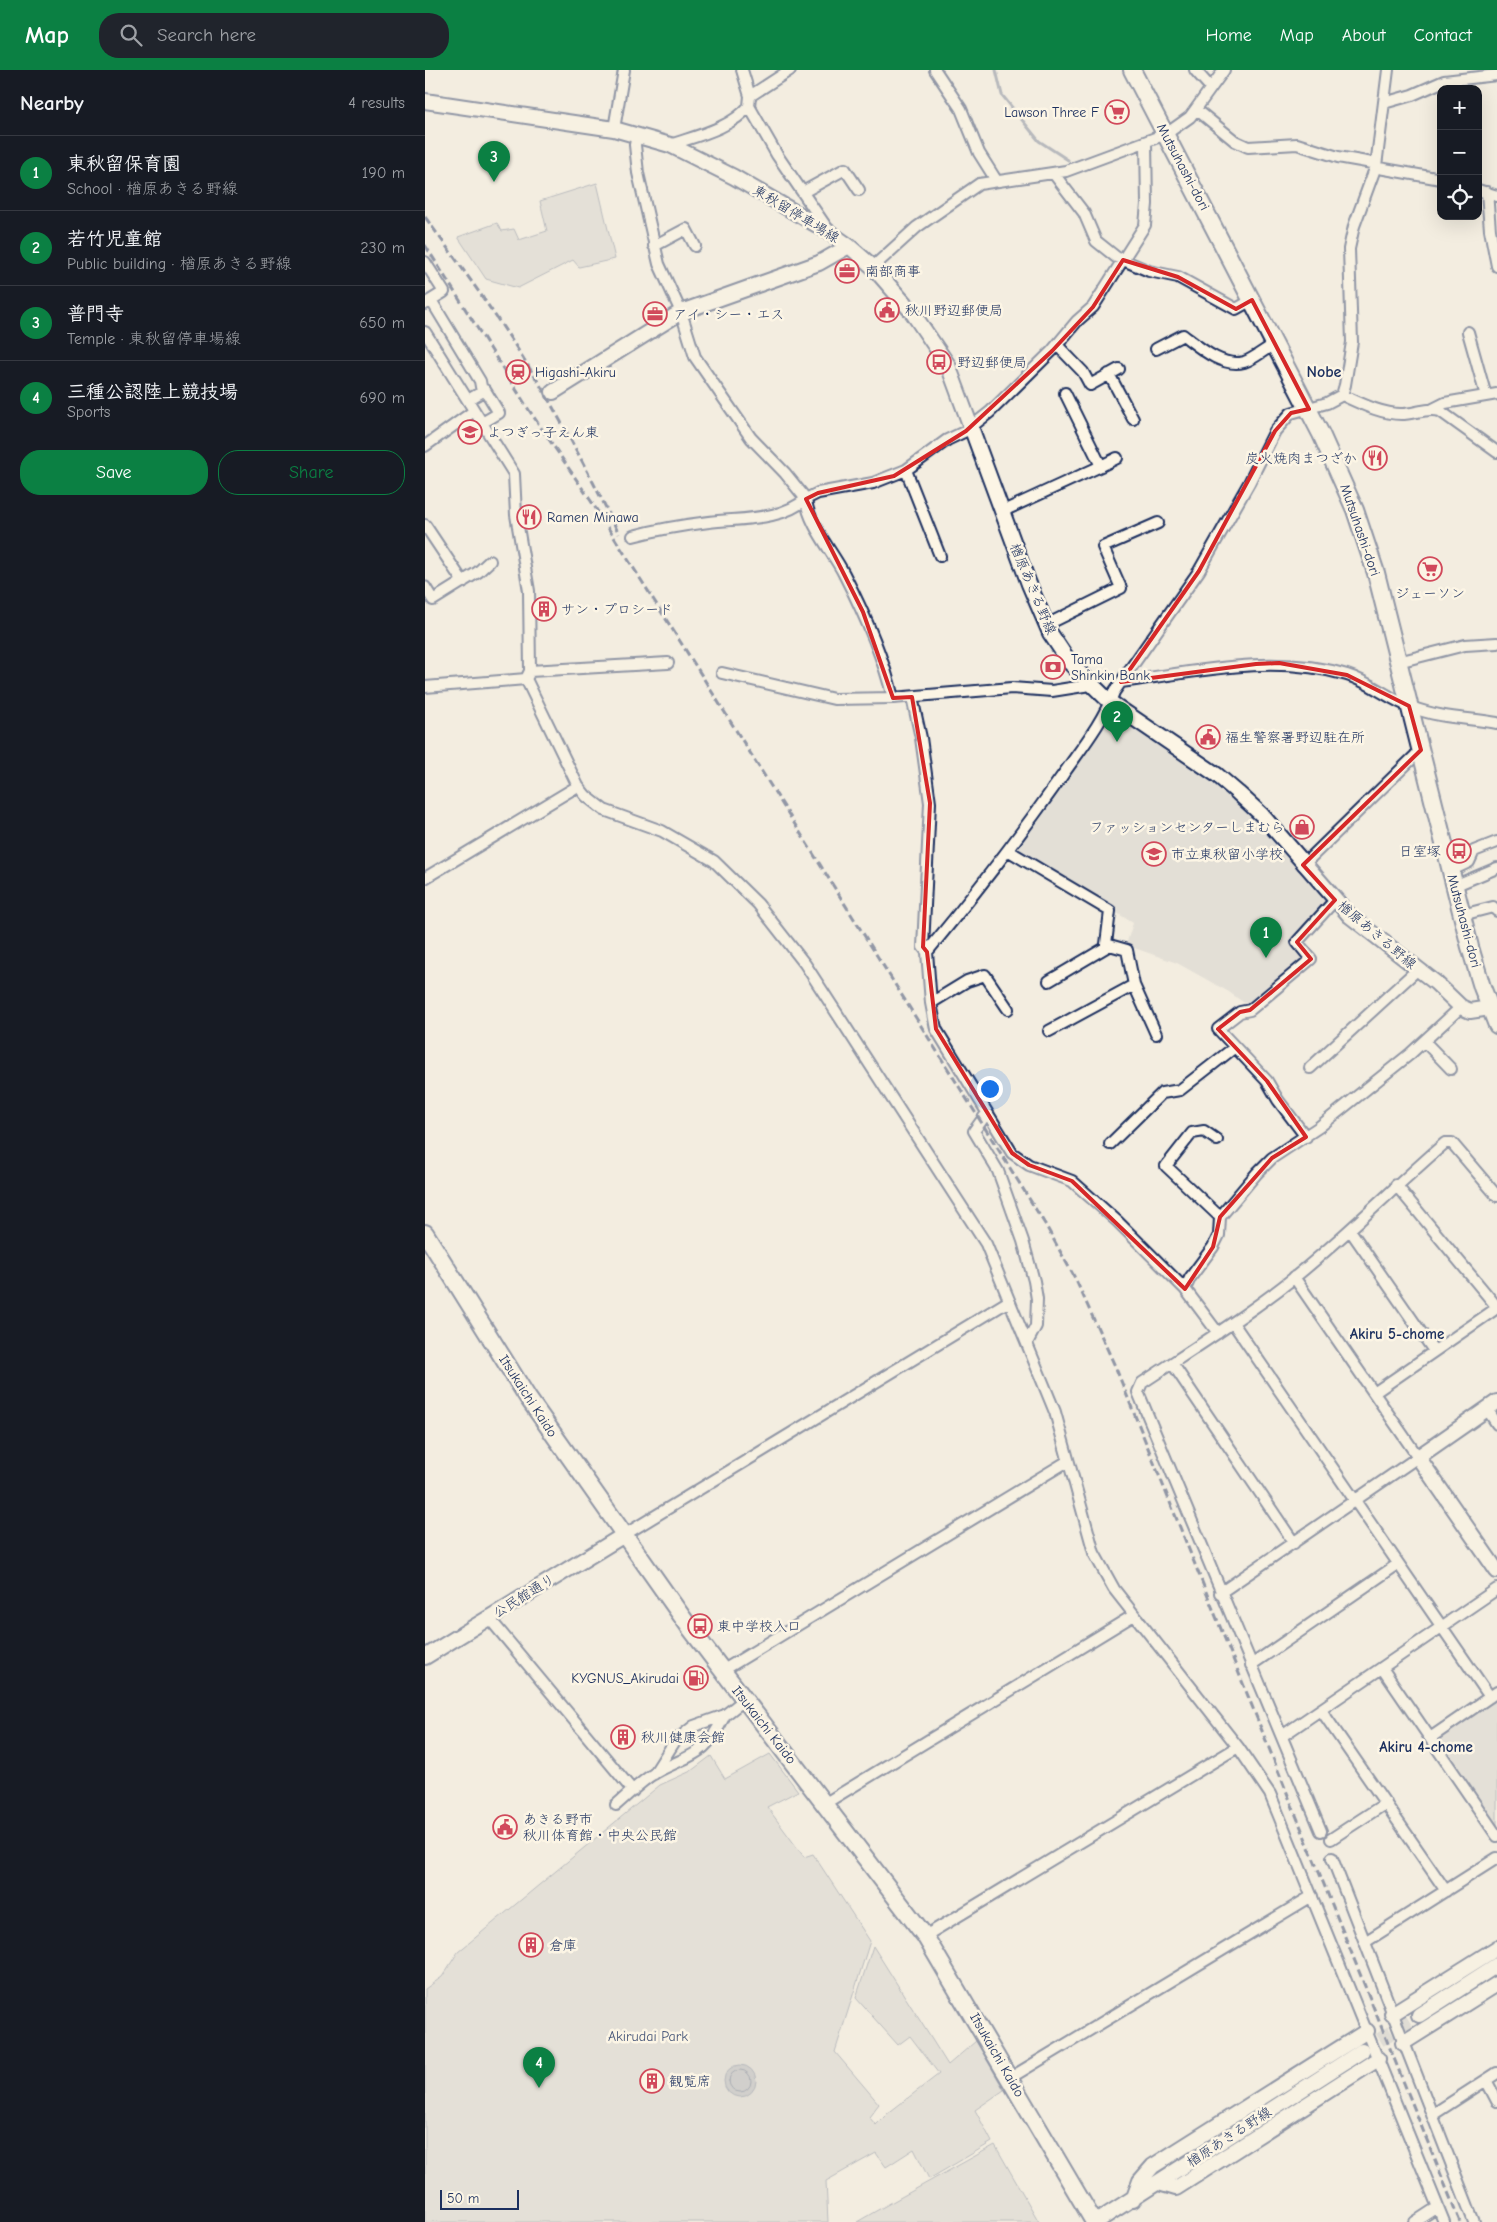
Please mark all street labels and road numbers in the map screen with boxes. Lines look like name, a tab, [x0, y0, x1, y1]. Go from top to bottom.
street label: Mutsuhashi-dori	[1153, 120, 1213, 214]
street label: 東秋留停車場線	[750, 181, 842, 247]
street label: Mutsuhashi-dori	[1336, 482, 1384, 578]
street label: 楢原あきる野線	[1006, 541, 1060, 637]
street label: Mutsuhashi-dori	[1443, 872, 1485, 970]
street label: 楢原あきる野線	[1334, 897, 1420, 973]
street label: Itsukaichi Kaido	[495, 1352, 561, 1440]
street label: 公民館通り	[490, 1570, 558, 1622]
street label: Itsukaichi Kaido	[728, 1683, 800, 1767]
street label: Itsukaichi Kaido	[966, 2010, 1028, 2100]
street label: 楢原あきる野線	[1183, 2103, 1275, 2171]

